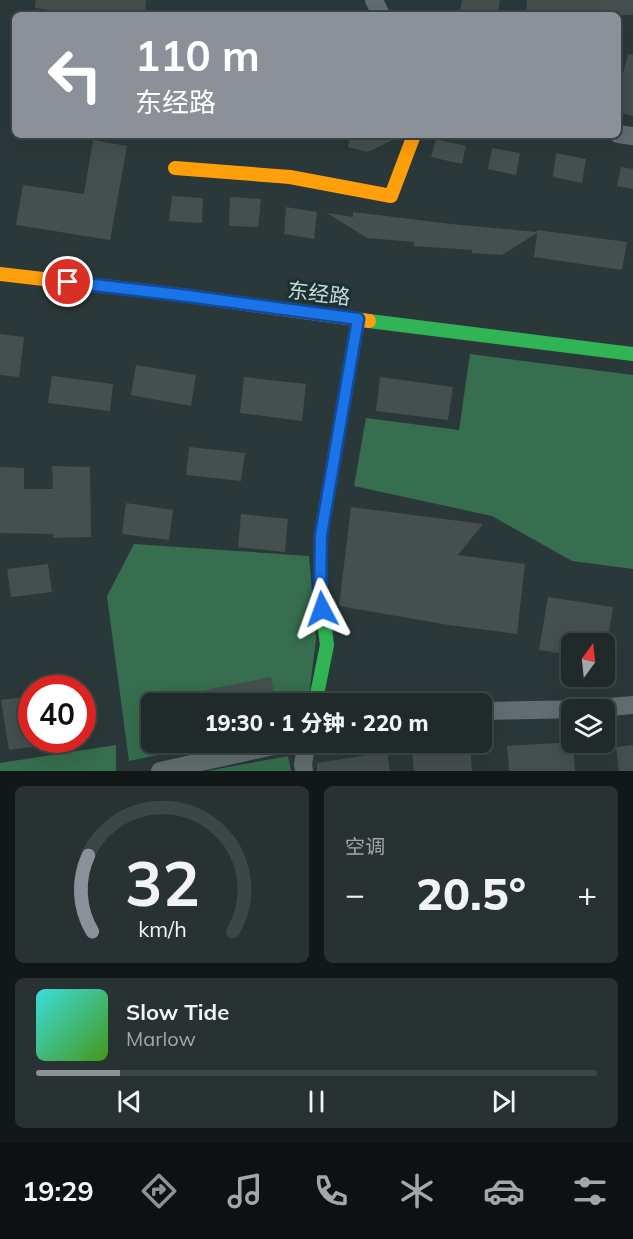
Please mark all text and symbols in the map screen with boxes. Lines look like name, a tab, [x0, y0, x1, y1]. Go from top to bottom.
text: 110 m	[135, 29, 260, 82]
icon: left	[36, 36, 114, 114]
text: 东经路	[135, 85, 216, 119]
pin	[42, 256, 93, 307]
icon: arrive	[51, 265, 84, 298]
street label: 东经路	[286, 276, 352, 310]
position arrow	[290, 577, 354, 641]
north arrow	[561, 633, 615, 687]
map controls	[561, 633, 615, 753]
speed limit sign: 40	[18, 675, 96, 753]
button: layers	[561, 699, 615, 753]
text: 19:30 · 1 分钟 · 220 m	[204, 709, 429, 737]
text: 空调	[345, 834, 385, 859]
text: 32	[125, 843, 199, 922]
text: 20.5°	[416, 865, 526, 921]
text: −	[345, 873, 365, 914]
text: +	[577, 873, 597, 914]
text: km/h	[138, 915, 186, 942]
text: Slow Tide	[126, 998, 229, 1026]
text: Marlow	[126, 1026, 196, 1051]
icon: previous	[113, 1085, 146, 1118]
icon: pause	[300, 1085, 333, 1118]
icon: next	[487, 1085, 520, 1118]
icon: directions	[138, 1170, 180, 1212]
icon: music	[224, 1170, 266, 1212]
icon: phone	[310, 1170, 352, 1212]
icon: climate	[396, 1170, 438, 1212]
icon: car	[483, 1170, 525, 1212]
icon: filters	[569, 1170, 611, 1212]
text: 19:29	[22, 1174, 94, 1208]

